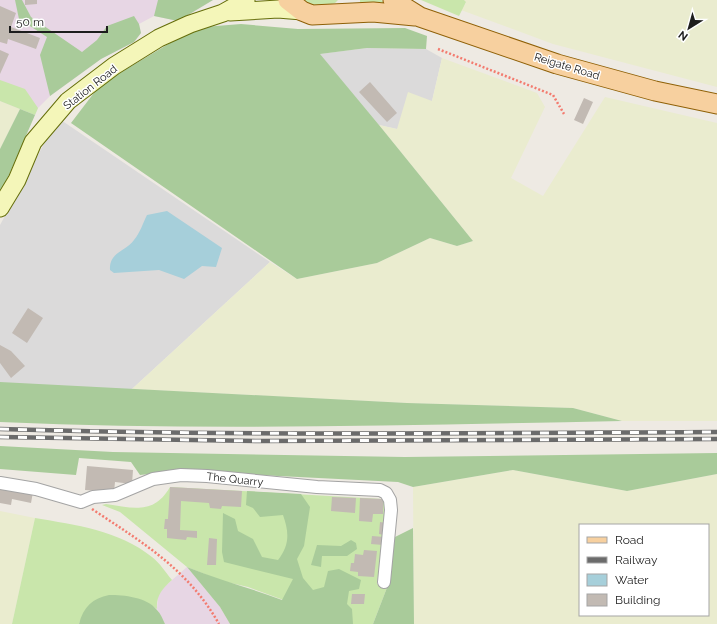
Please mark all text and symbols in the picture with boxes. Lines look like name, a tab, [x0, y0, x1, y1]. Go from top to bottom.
scale bar	[10, 8, 107, 34]
north arrow	[669, 8, 709, 48]
text: 50 m	[16, 15, 44, 29]
text: N	[676, 28, 691, 43]
street label: Reigate Road	[533, 50, 601, 83]
street label: Station Road	[61, 62, 120, 112]
street label: The Quarry	[206, 470, 264, 489]
legend	[579, 524, 709, 616]
text: Road	[615, 533, 644, 547]
text: Railway	[615, 553, 658, 567]
text: Water	[615, 573, 649, 587]
text: Building	[615, 593, 661, 607]

